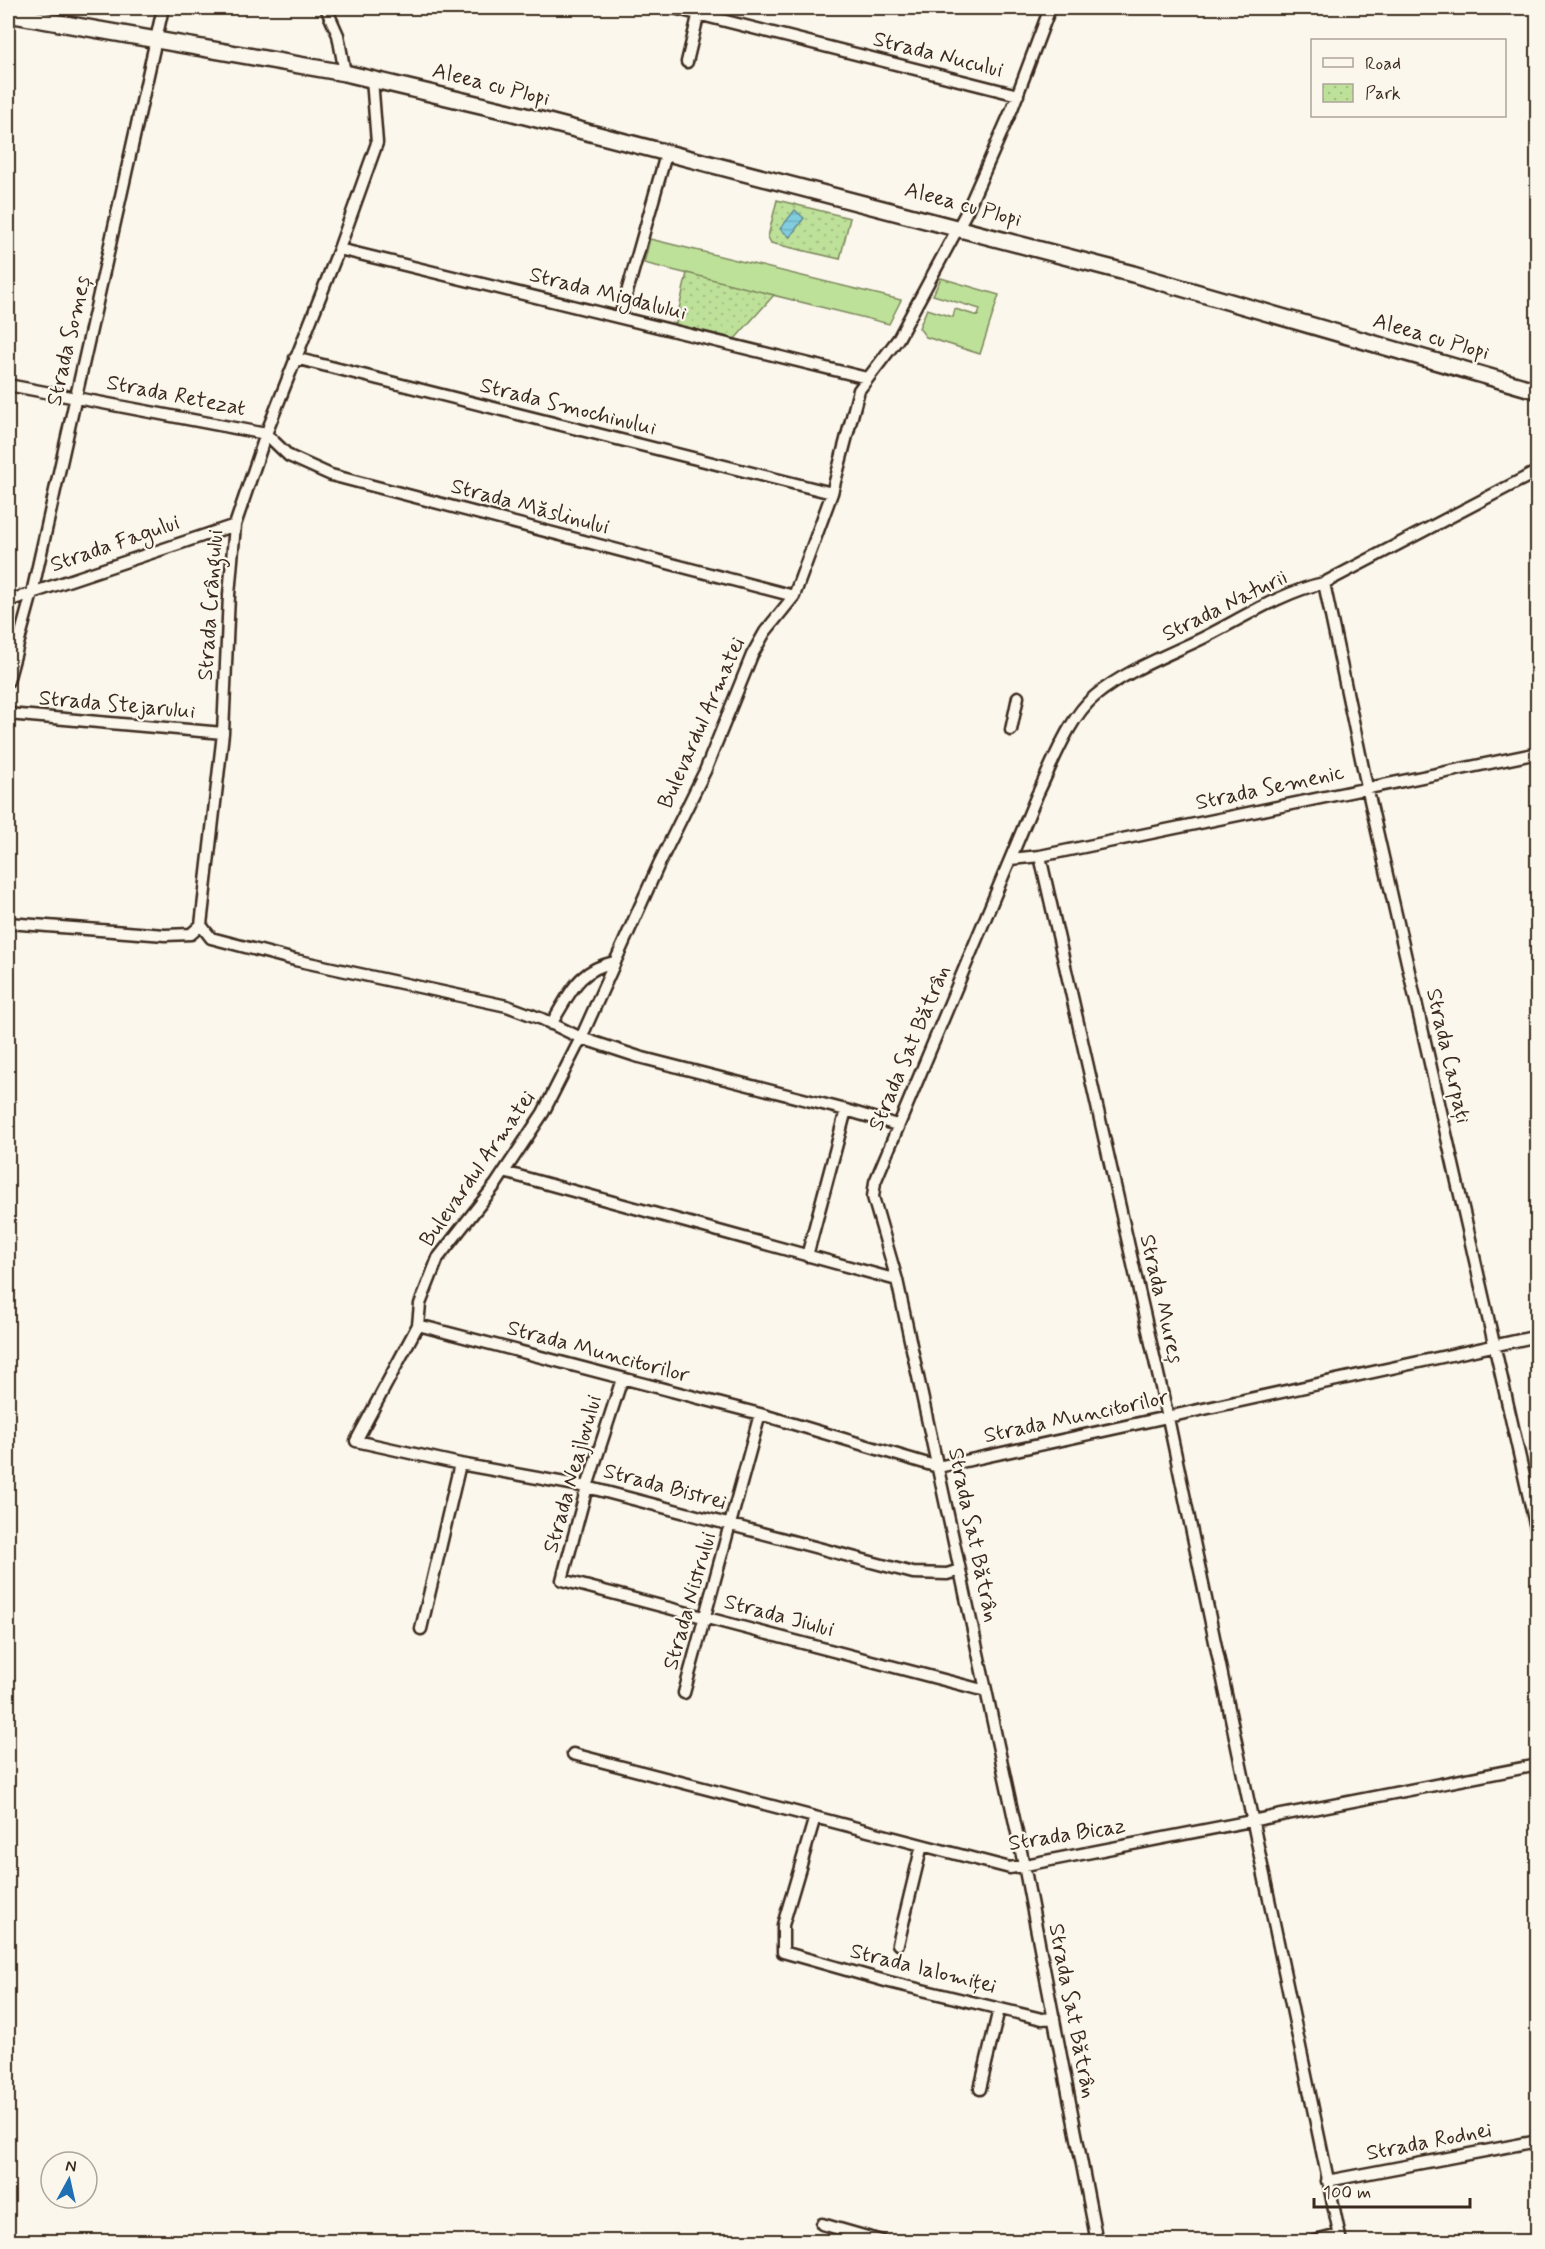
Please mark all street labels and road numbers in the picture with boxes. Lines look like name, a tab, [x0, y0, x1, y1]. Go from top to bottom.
street label: Strada Nucului	[870, 25, 1006, 85]
street label: Aleea cu Plopi	[429, 57, 553, 113]
street label: Aleea cu Plopi	[901, 176, 1025, 234]
street label: Strada Migdalului	[526, 261, 690, 330]
street label: Strada Someș	[40, 273, 98, 409]
street label: Aleea cu Plopi	[1369, 307, 1493, 367]
street label: Strada Retezat	[104, 369, 248, 423]
street label: Strada Smochinului	[477, 372, 659, 442]
street label: Strada Măslinului	[448, 472, 612, 542]
street label: Strada Fagului	[47, 509, 184, 582]
street label: Strada Crângului	[192, 529, 233, 682]
street label: Strada Naturii	[1158, 564, 1292, 648]
street label: Bulevardul Armatei	[652, 633, 752, 813]
street label: Strada Stejarului	[38, 684, 196, 726]
street label: Strada Semenic	[1193, 759, 1347, 817]
street label: Strada Sat Bătrân	[862, 961, 958, 1135]
street label: Strada Carpați	[1419, 986, 1477, 1126]
street label: Bulevardul Armatei	[414, 1085, 542, 1253]
street label: Strada Mureș	[1133, 1232, 1189, 1366]
street label: Strada Muncitorilor	[504, 1314, 693, 1390]
street label: Strada Muncitorilor	[981, 1384, 1172, 1450]
street label: Strada Neajlovului	[537, 1392, 609, 1556]
street label: Strada Sat Bătrân	[941, 1445, 1005, 1625]
street label: Strada Bistrei	[600, 1457, 730, 1517]
street label: Strada Nistrului	[657, 1529, 723, 1673]
street label: Strada Jiului	[721, 1588, 837, 1644]
street label: Strada Bicaz	[1006, 1812, 1128, 1858]
street label: Strada Sat Bătrân	[1041, 1921, 1103, 2101]
street label: Strada Ialomiței	[847, 1937, 999, 2001]
street label: Strada Rodnei	[1364, 2116, 1494, 2168]

